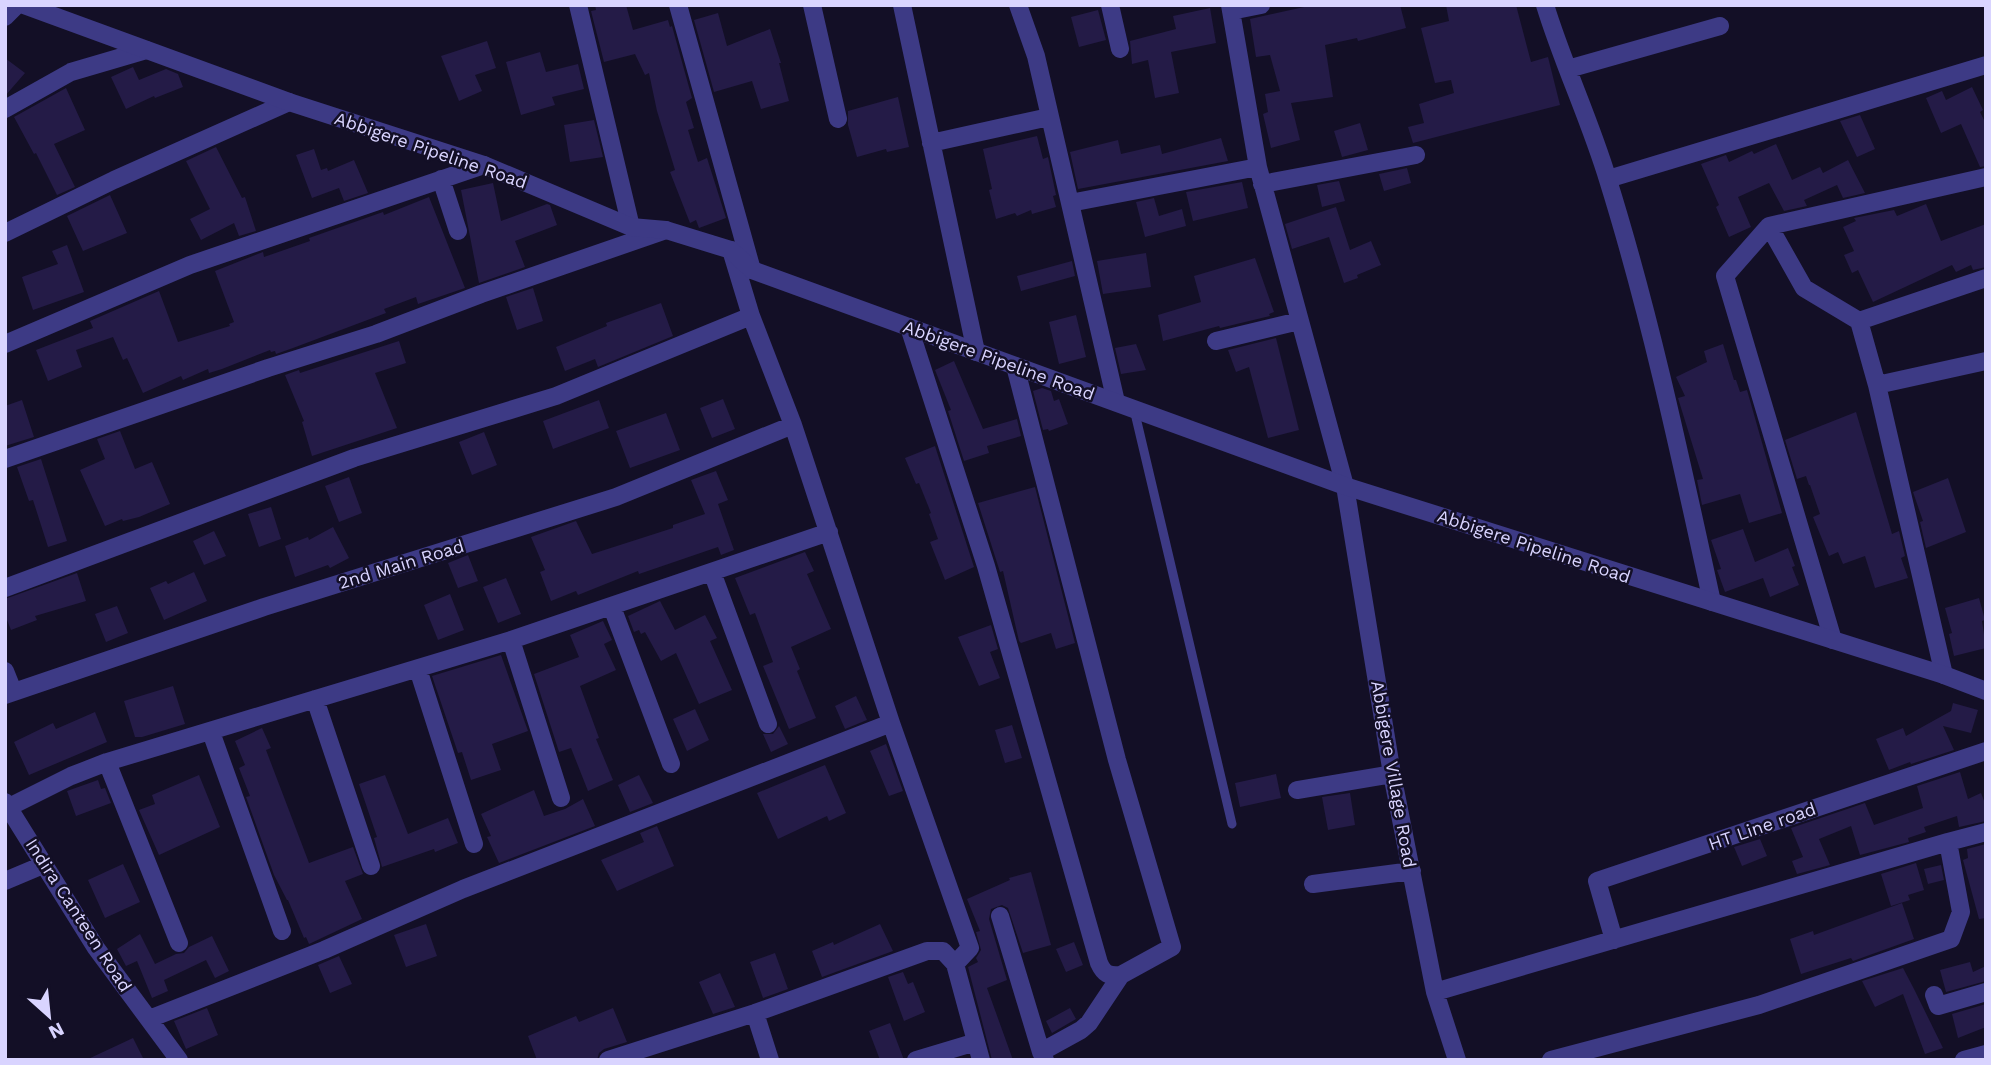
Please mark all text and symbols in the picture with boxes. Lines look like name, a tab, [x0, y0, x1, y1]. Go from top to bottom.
street label: Abbigere Pipeline Road	[332, 107, 530, 193]
street label: Abbigere Pipeline Road	[900, 316, 1098, 404]
street label: Abbigere Pipeline Road	[1435, 505, 1633, 587]
street label: 2nd Main Road	[336, 535, 466, 593]
street label: Abbigere Village Road	[1367, 679, 1421, 869]
street label: HT Line road	[1705, 798, 1819, 854]
street label: Indira Canteen Road	[22, 834, 136, 996]
north arrow	[14, 981, 84, 1051]
text: N	[45, 1017, 68, 1044]

